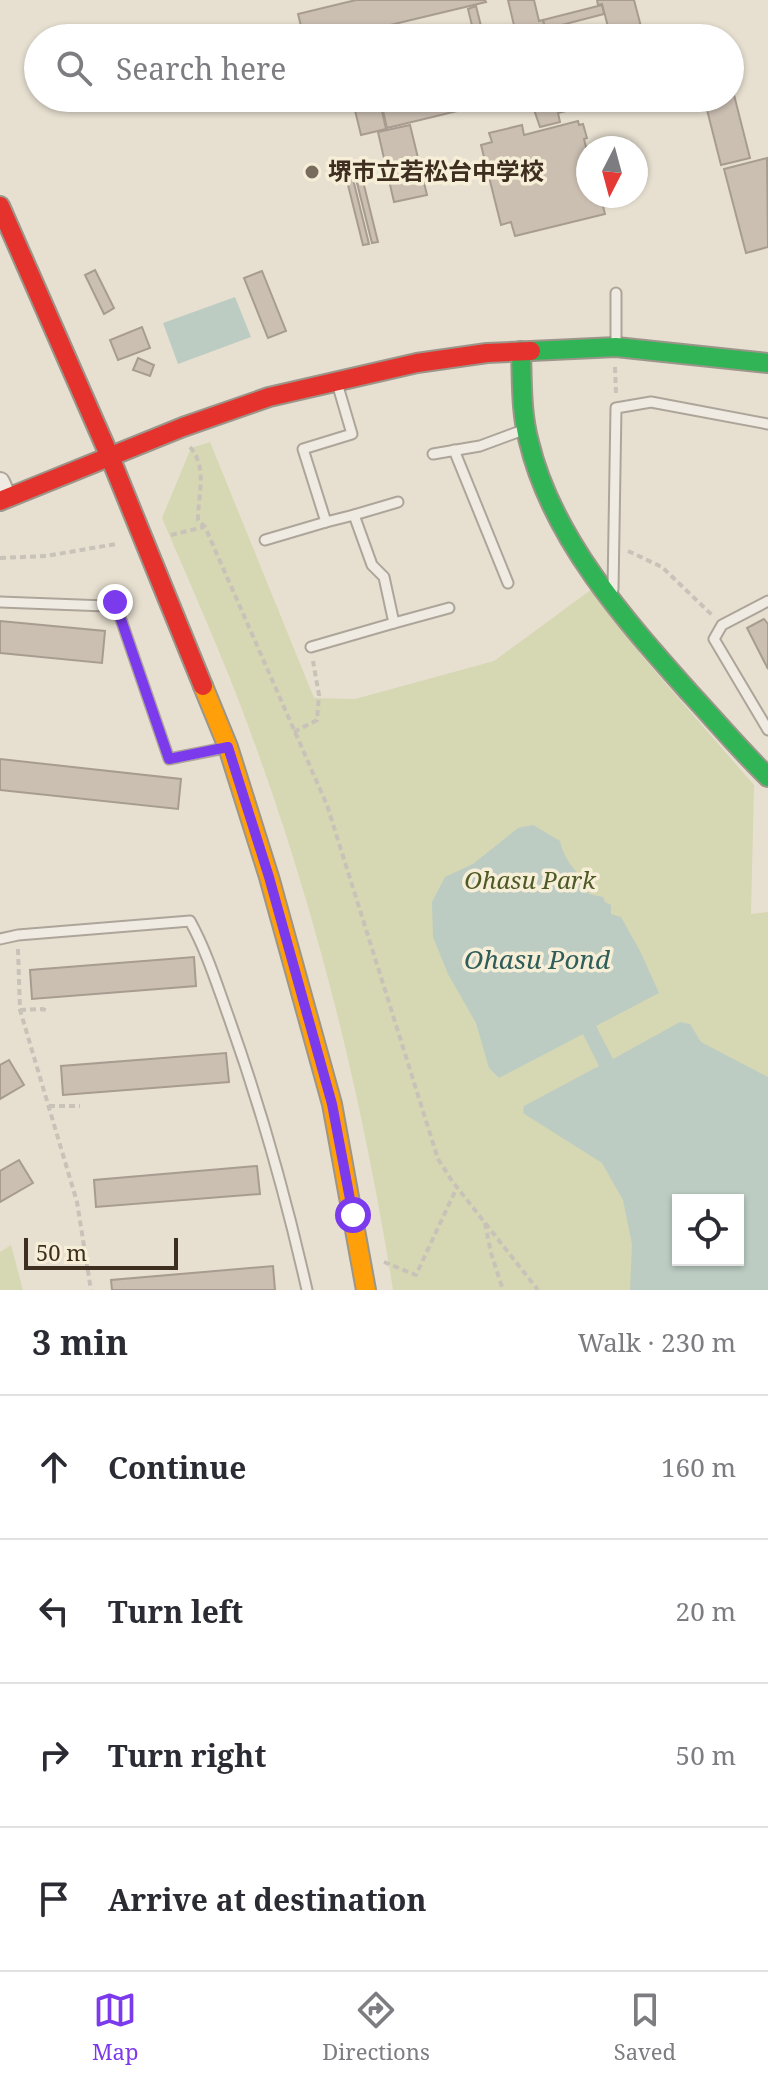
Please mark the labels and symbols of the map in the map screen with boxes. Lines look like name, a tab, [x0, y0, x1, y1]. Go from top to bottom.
north arrow	[576, 136, 648, 208]
place label: 堺市立若松台中学校	[328, 154, 544, 187]
marker: 堺市立若松台中学校	[303, 163, 321, 181]
route end	[97, 584, 133, 620]
park label: Ohasu Park	[464, 863, 597, 896]
water label: Ohasu Pond	[464, 941, 611, 977]
route start	[335, 1197, 371, 1233]
scale bar	[24, 1234, 178, 1270]

